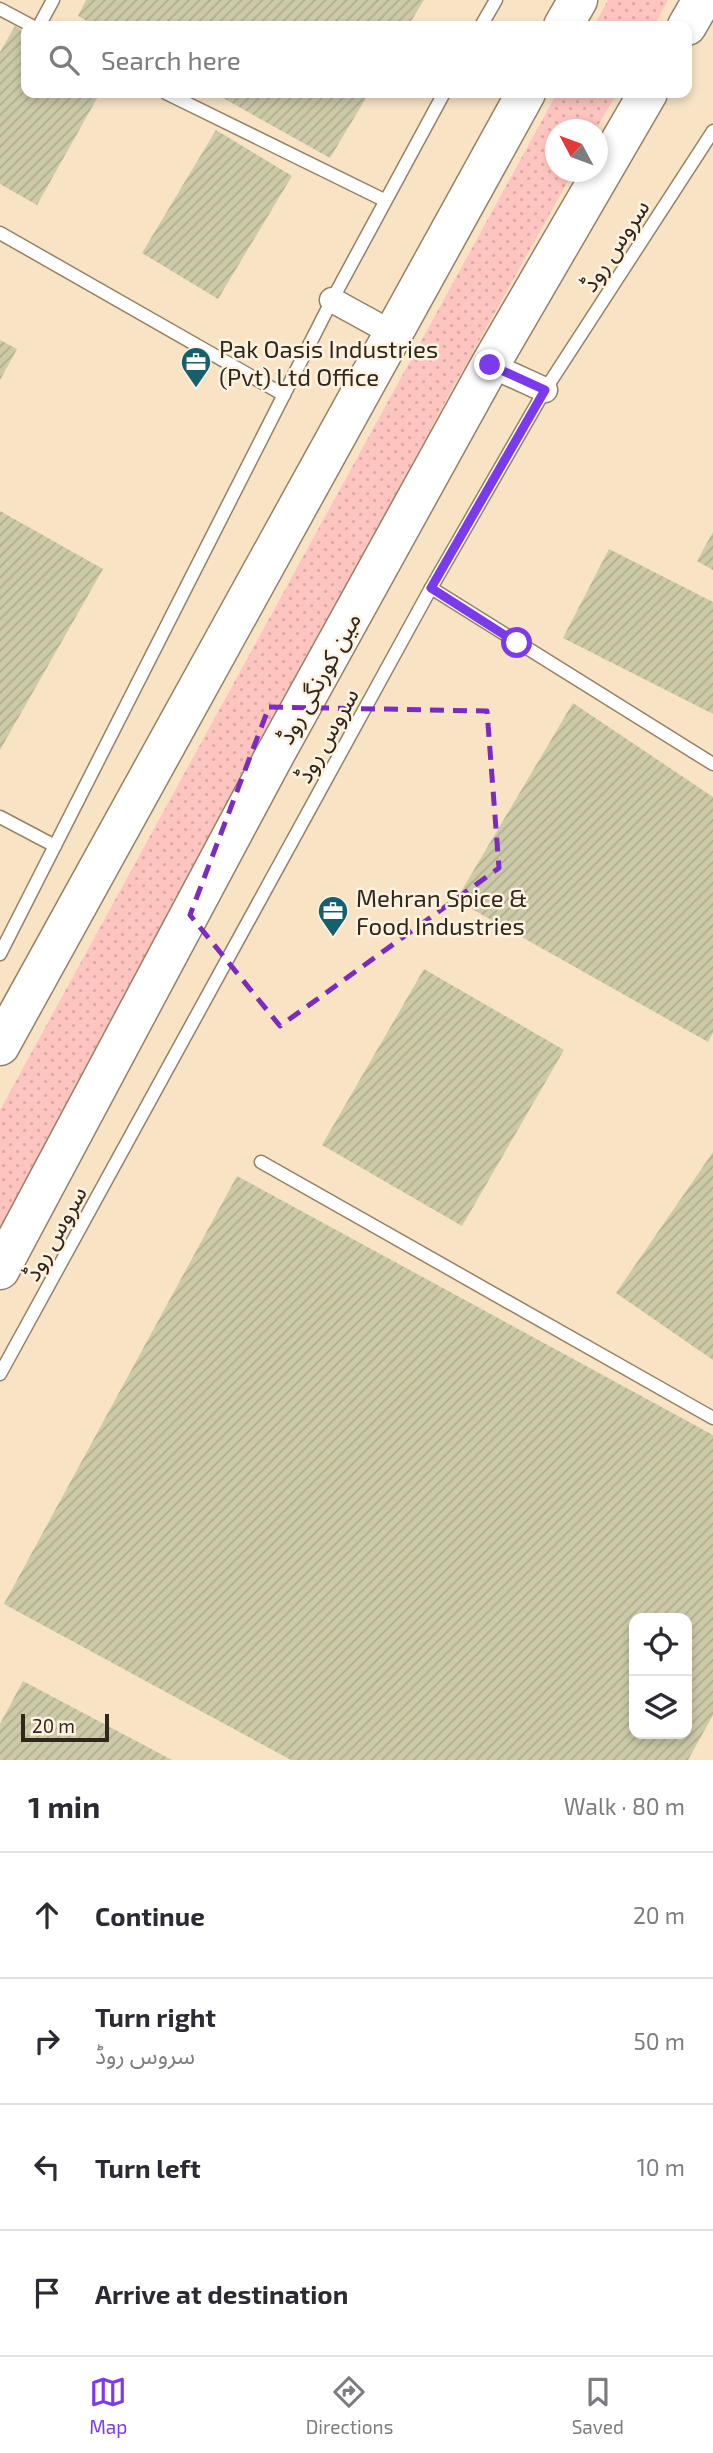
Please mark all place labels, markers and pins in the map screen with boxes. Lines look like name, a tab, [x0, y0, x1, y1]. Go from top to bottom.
place label: Pak Oasis Industries (Pvt) Ltd Office	[219, 334, 438, 391]
office icon: Pak Oasis Industries (Pvt) Ltd Office	[179, 345, 213, 389]
place label: Mehran Spice & Food Industries	[356, 883, 528, 940]
office icon: Mehran Spice & Food Industries	[316, 894, 350, 938]

